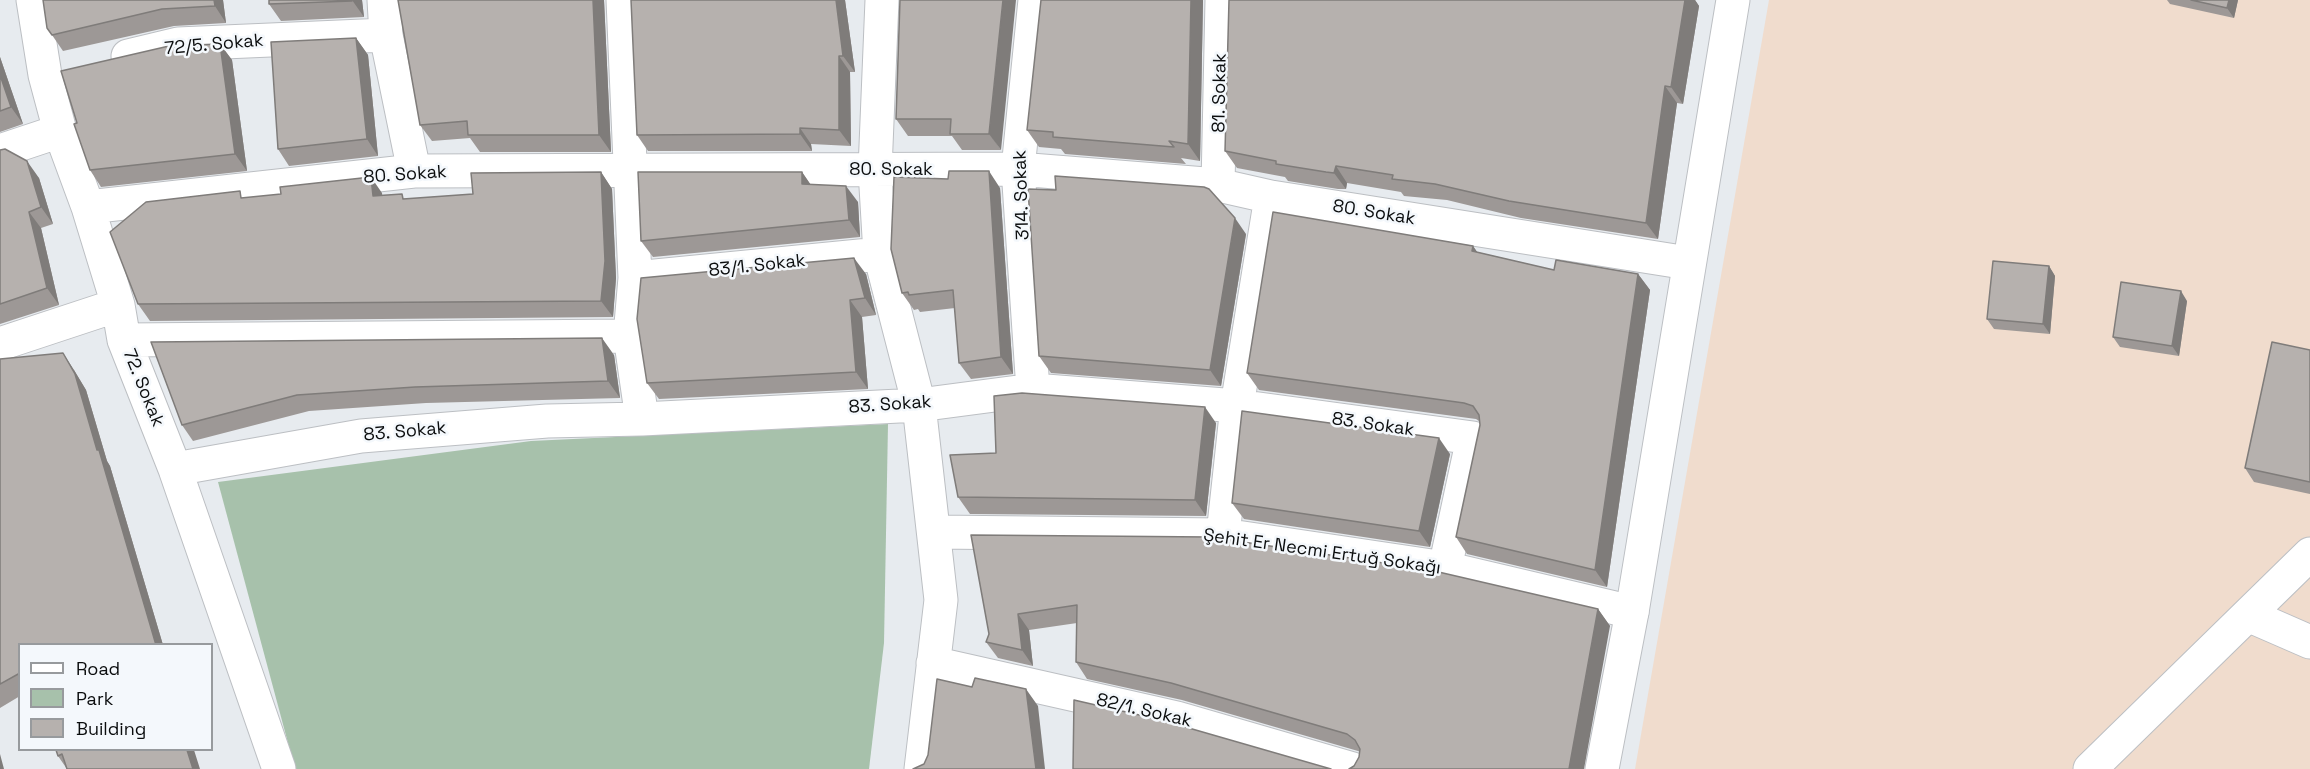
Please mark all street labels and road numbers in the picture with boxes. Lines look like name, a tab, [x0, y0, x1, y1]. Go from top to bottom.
street label: 72/5. Sokak	[164, 30, 264, 60]
street label: 81. Sokak	[1209, 53, 1231, 133]
street label: 314. Sokak	[1010, 150, 1034, 240]
street label: 80. Sokak	[849, 159, 933, 181]
street label: 80. Sokak	[363, 161, 447, 189]
street label: 80. Sokak	[1331, 196, 1417, 230]
street label: 83/1. Sokak	[708, 250, 806, 282]
street label: 72. Sokak	[118, 346, 168, 430]
street label: 83. Sokak	[848, 391, 932, 419]
street label: 83. Sokak	[1330, 409, 1416, 441]
street label: 83. Sokak	[363, 418, 447, 446]
street label: Şehit Er Necmi Ertuğ Sokağı	[1202, 525, 1442, 579]
street label: 82/1. Sokak	[1094, 690, 1194, 732]

